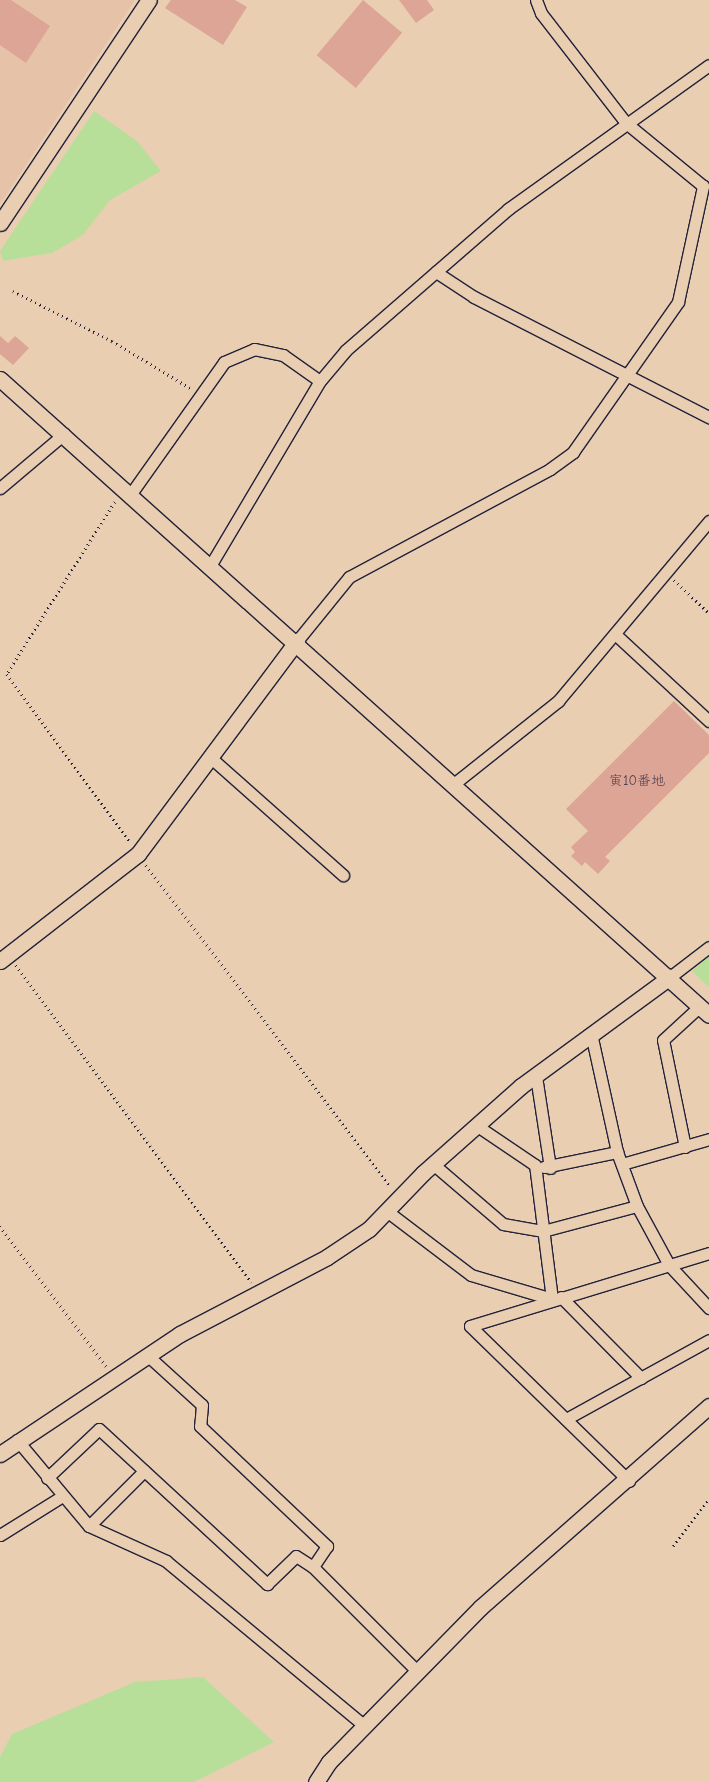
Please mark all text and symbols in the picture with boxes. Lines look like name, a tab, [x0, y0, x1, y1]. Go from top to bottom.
house number: 寅10番地	[609, 773, 665, 789]

